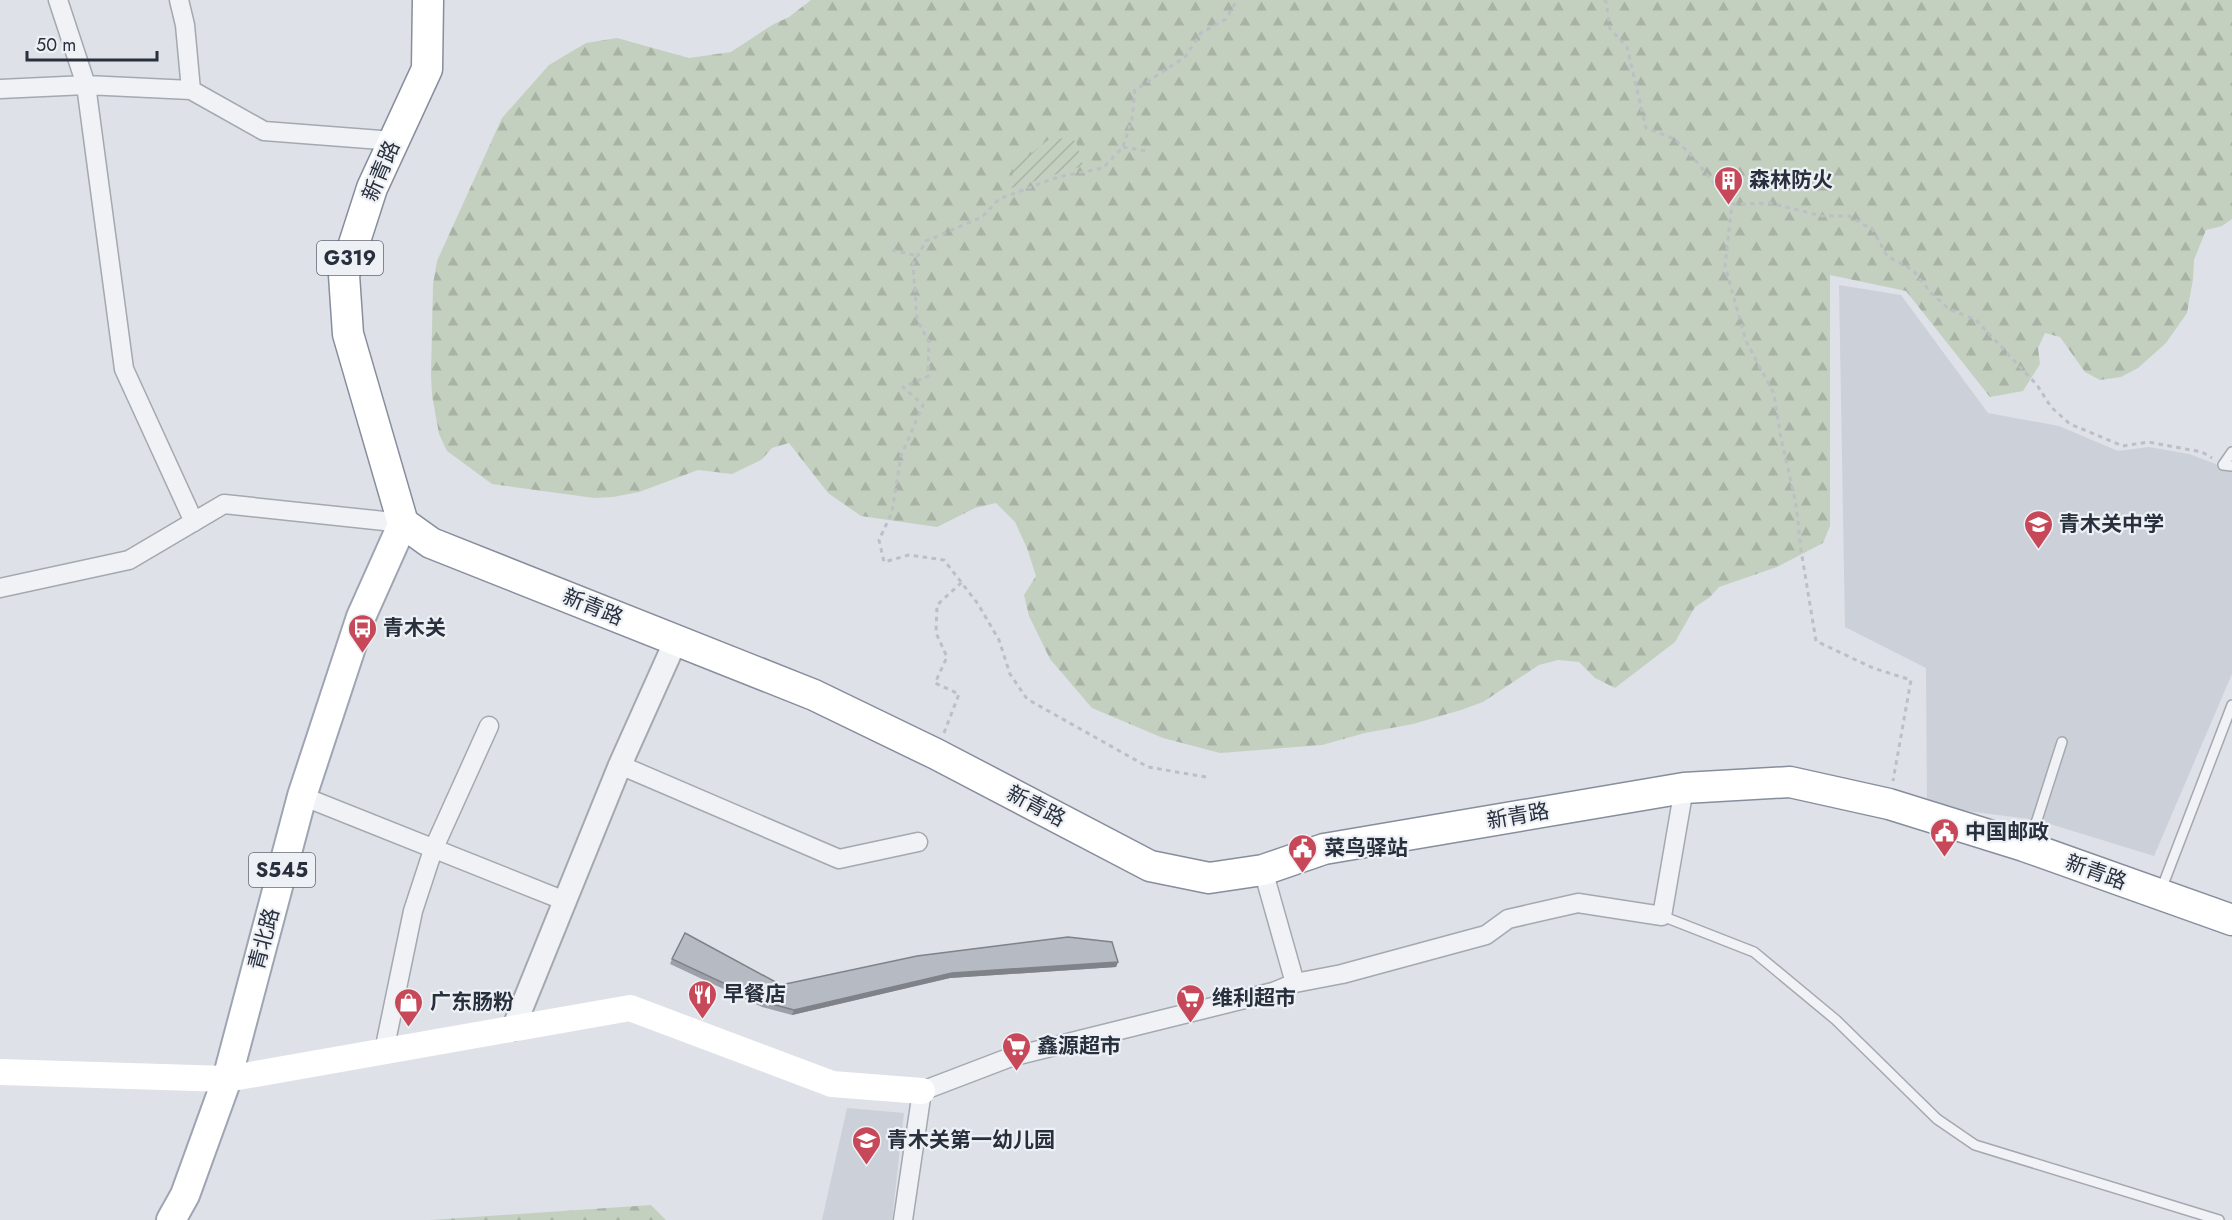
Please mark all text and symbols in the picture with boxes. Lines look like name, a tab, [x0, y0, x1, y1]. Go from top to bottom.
scale bar	[27, 24, 158, 62]
text: 50 m	[36, 32, 76, 58]
street label: 新青路	[355, 136, 407, 206]
building icon: 森林防火	[1712, 164, 1744, 206]
place label: 森林防火	[1749, 165, 1833, 195]
road number: G319	[317, 241, 383, 275]
school or university icon: 青木关中学	[2022, 508, 2054, 550]
place label: 青木关中学	[2059, 509, 2164, 539]
street label: 新青路	[558, 581, 628, 633]
bus stop icon: 青木关	[346, 612, 378, 654]
place label: 青木关	[383, 613, 446, 643]
street label: 新青路	[1001, 778, 1071, 834]
street label: 新青路	[1484, 796, 1552, 836]
public building icon: 中国邮政	[1928, 816, 1960, 858]
place label: 中国邮政	[1965, 817, 2049, 847]
public building icon: 菜鸟驿站	[1287, 832, 1319, 874]
place label: 菜鸟驿站	[1324, 833, 1408, 863]
street label: 新青路	[2061, 847, 2131, 897]
road number: S545	[249, 853, 315, 887]
street label: 青北路	[241, 905, 287, 973]
restaurant icon: 早餐店	[686, 978, 718, 1020]
place label: 早餐店	[723, 979, 786, 1009]
supermarket icon: 维利超市	[1175, 982, 1207, 1024]
place label: 维利超市	[1212, 983, 1296, 1013]
shop icon: 广东肠粉	[393, 986, 425, 1028]
place label: 广东肠粉	[430, 987, 514, 1017]
supermarket icon: 鑫源超市	[1000, 1030, 1032, 1072]
place label: 鑫源超市	[1037, 1031, 1121, 1061]
school or university icon: 青木关第一幼儿园	[850, 1124, 882, 1166]
place label: 青木关第一幼儿园	[887, 1125, 1055, 1155]

